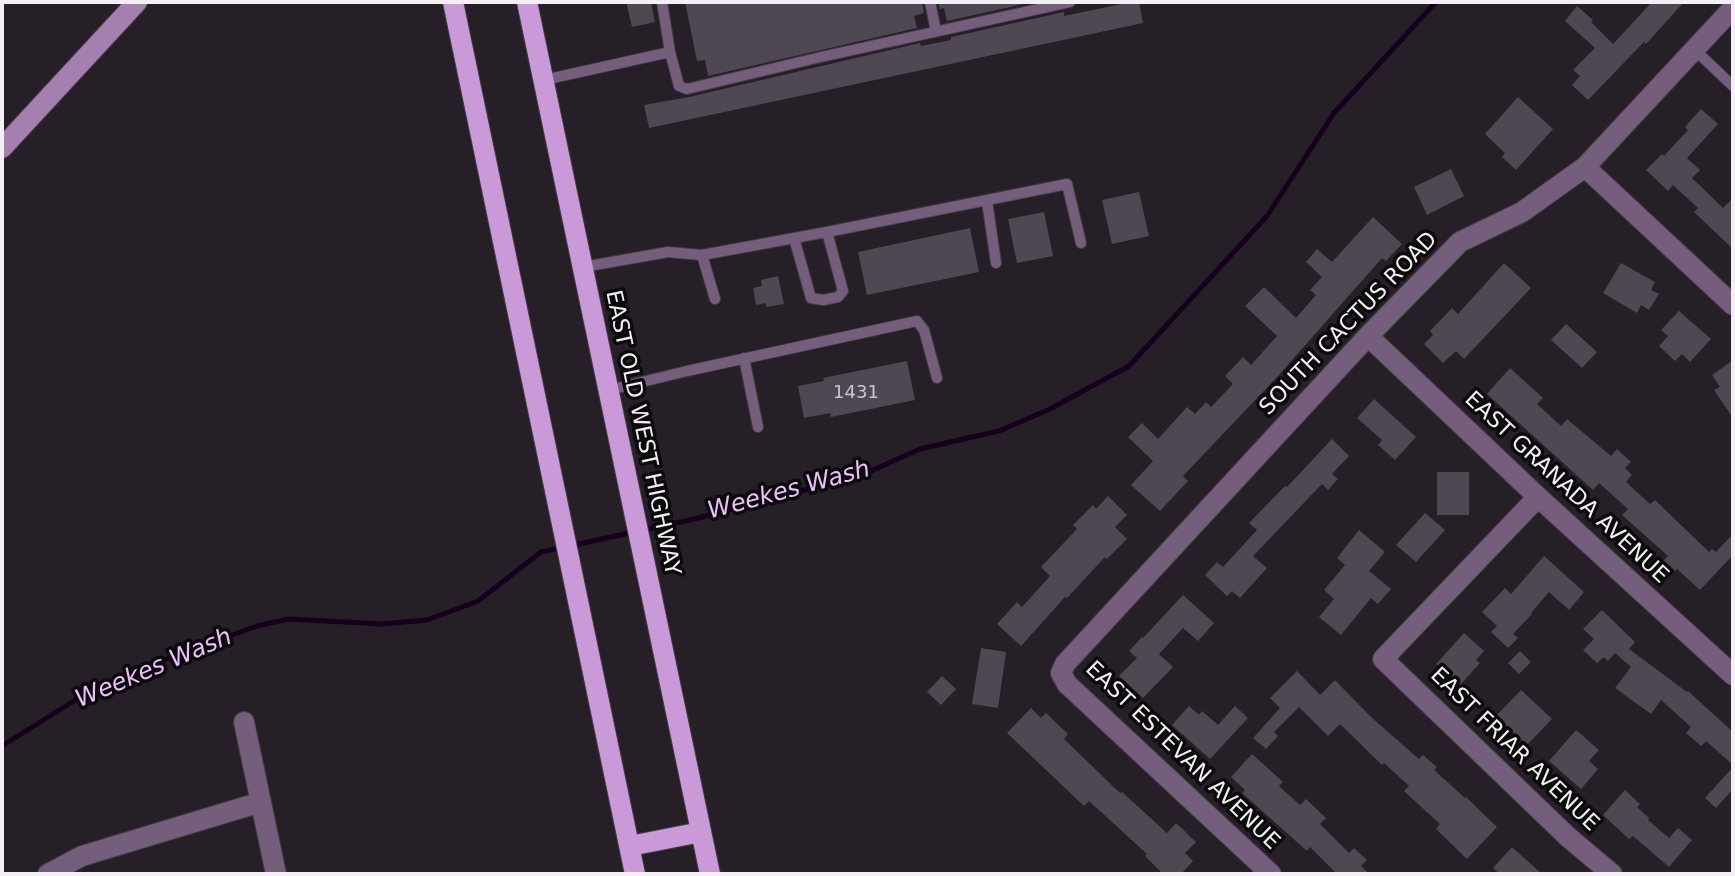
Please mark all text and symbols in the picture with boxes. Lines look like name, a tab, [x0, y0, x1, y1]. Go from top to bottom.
street label: SOUTH CACTUS ROAD	[1255, 227, 1443, 421]
street label: EAST OLD WEST HIGHWAY	[599, 288, 685, 578]
house number: 1431	[833, 382, 879, 404]
street label: EAST GRANADA AVENUE	[1459, 387, 1673, 589]
water label: Weekes Wash	[705, 455, 873, 527]
water label: Weekes Wash	[72, 623, 236, 715]
street label: EAST ESTEVAN AVENUE	[1079, 656, 1285, 856]
street label: EAST FRIAR AVENUE	[1424, 663, 1604, 837]

